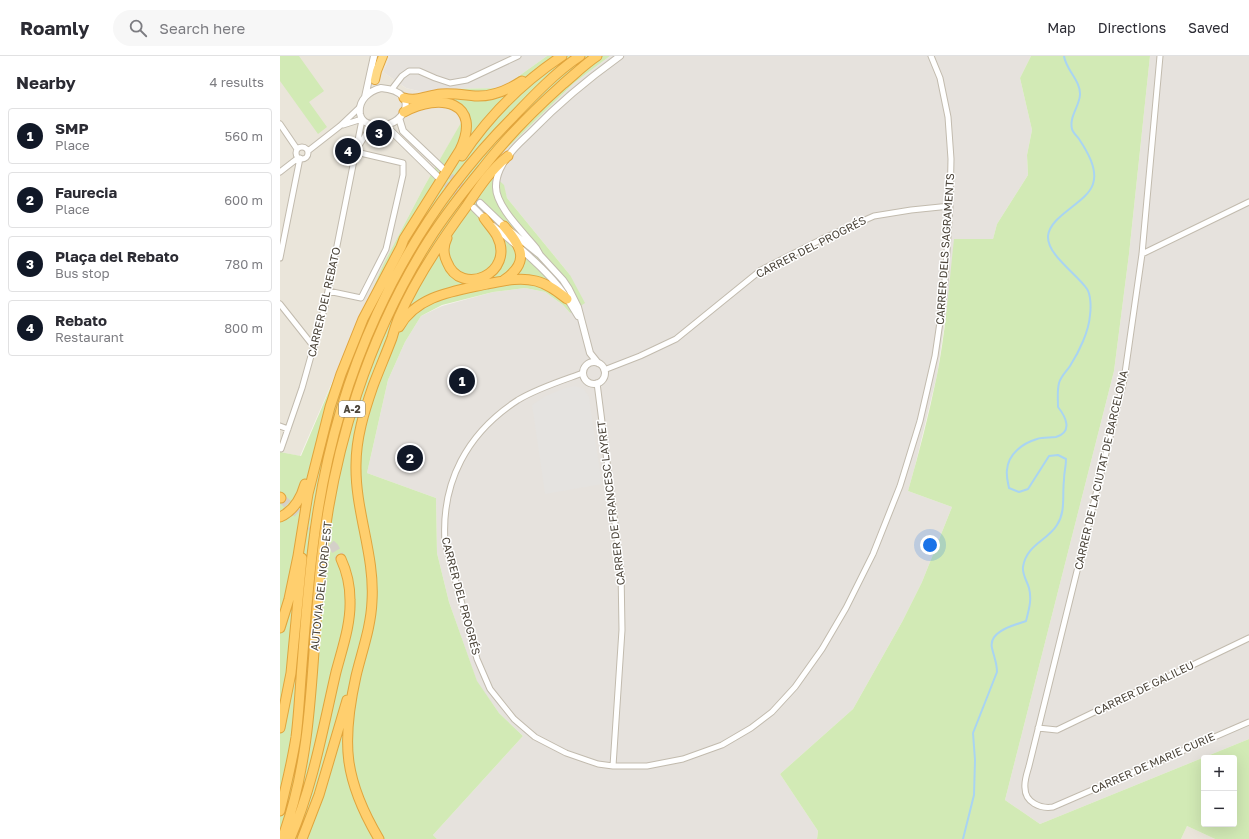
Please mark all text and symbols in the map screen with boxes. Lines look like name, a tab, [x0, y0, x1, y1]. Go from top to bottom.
search box	[113, 10, 393, 46]
text: Roamly	[20, 16, 89, 39]
icon: search	[127, 17, 149, 39]
text: Search here	[159, 19, 245, 37]
text: Map	[1047, 19, 1076, 36]
text: Directions	[1098, 19, 1166, 36]
text: Saved	[1188, 19, 1229, 36]
text: Nearby	[16, 72, 76, 93]
text: 4 results	[210, 74, 264, 90]
pin: 3	[366, 118, 392, 148]
text: SMP	[55, 119, 88, 137]
text: 1	[27, 128, 33, 144]
text: 560 m	[225, 128, 263, 144]
pin: 4	[335, 136, 361, 166]
text: Place	[55, 137, 90, 153]
street label: CARRER DELS SAGRAMENTS	[933, 173, 956, 325]
text: Faurecia	[55, 183, 117, 201]
text: 2	[26, 192, 34, 208]
text: 600 m	[224, 192, 263, 208]
text: Place	[55, 201, 90, 217]
street label: CARRER DEL PROGRÉS	[754, 213, 868, 280]
street label: CARRER DEL REBATO	[305, 246, 343, 358]
text: Plaça del Rebato	[55, 247, 179, 265]
text: 3	[26, 256, 34, 272]
text: 780 m	[225, 256, 263, 272]
text: Bus stop	[55, 265, 110, 281]
text: Rebato	[55, 311, 107, 329]
text: 4	[26, 320, 34, 336]
text: 800 m	[224, 320, 263, 336]
text: Restaurant	[55, 329, 124, 345]
pin: 1	[449, 366, 475, 396]
street label: CARRER DE LA CIUTAT DE BARCELONA	[1071, 368, 1130, 571]
road number: A-2	[339, 401, 365, 417]
street label: CARRER DE FRANCESC LAYRET	[594, 420, 627, 586]
pin: 2	[397, 443, 423, 473]
street label: AUTOVIA DEL NORD-EST	[307, 520, 334, 651]
street label: CARRER DEL PROGRÉS	[439, 535, 484, 656]
your location	[920, 535, 940, 555]
street label: CARRER DE GALILEU	[1092, 658, 1196, 717]
street label: CARRER DE MARIE CURIE	[1089, 729, 1217, 796]
map controls	[1201, 755, 1237, 827]
button: +	[1201, 755, 1237, 791]
button: −	[1201, 791, 1237, 827]

